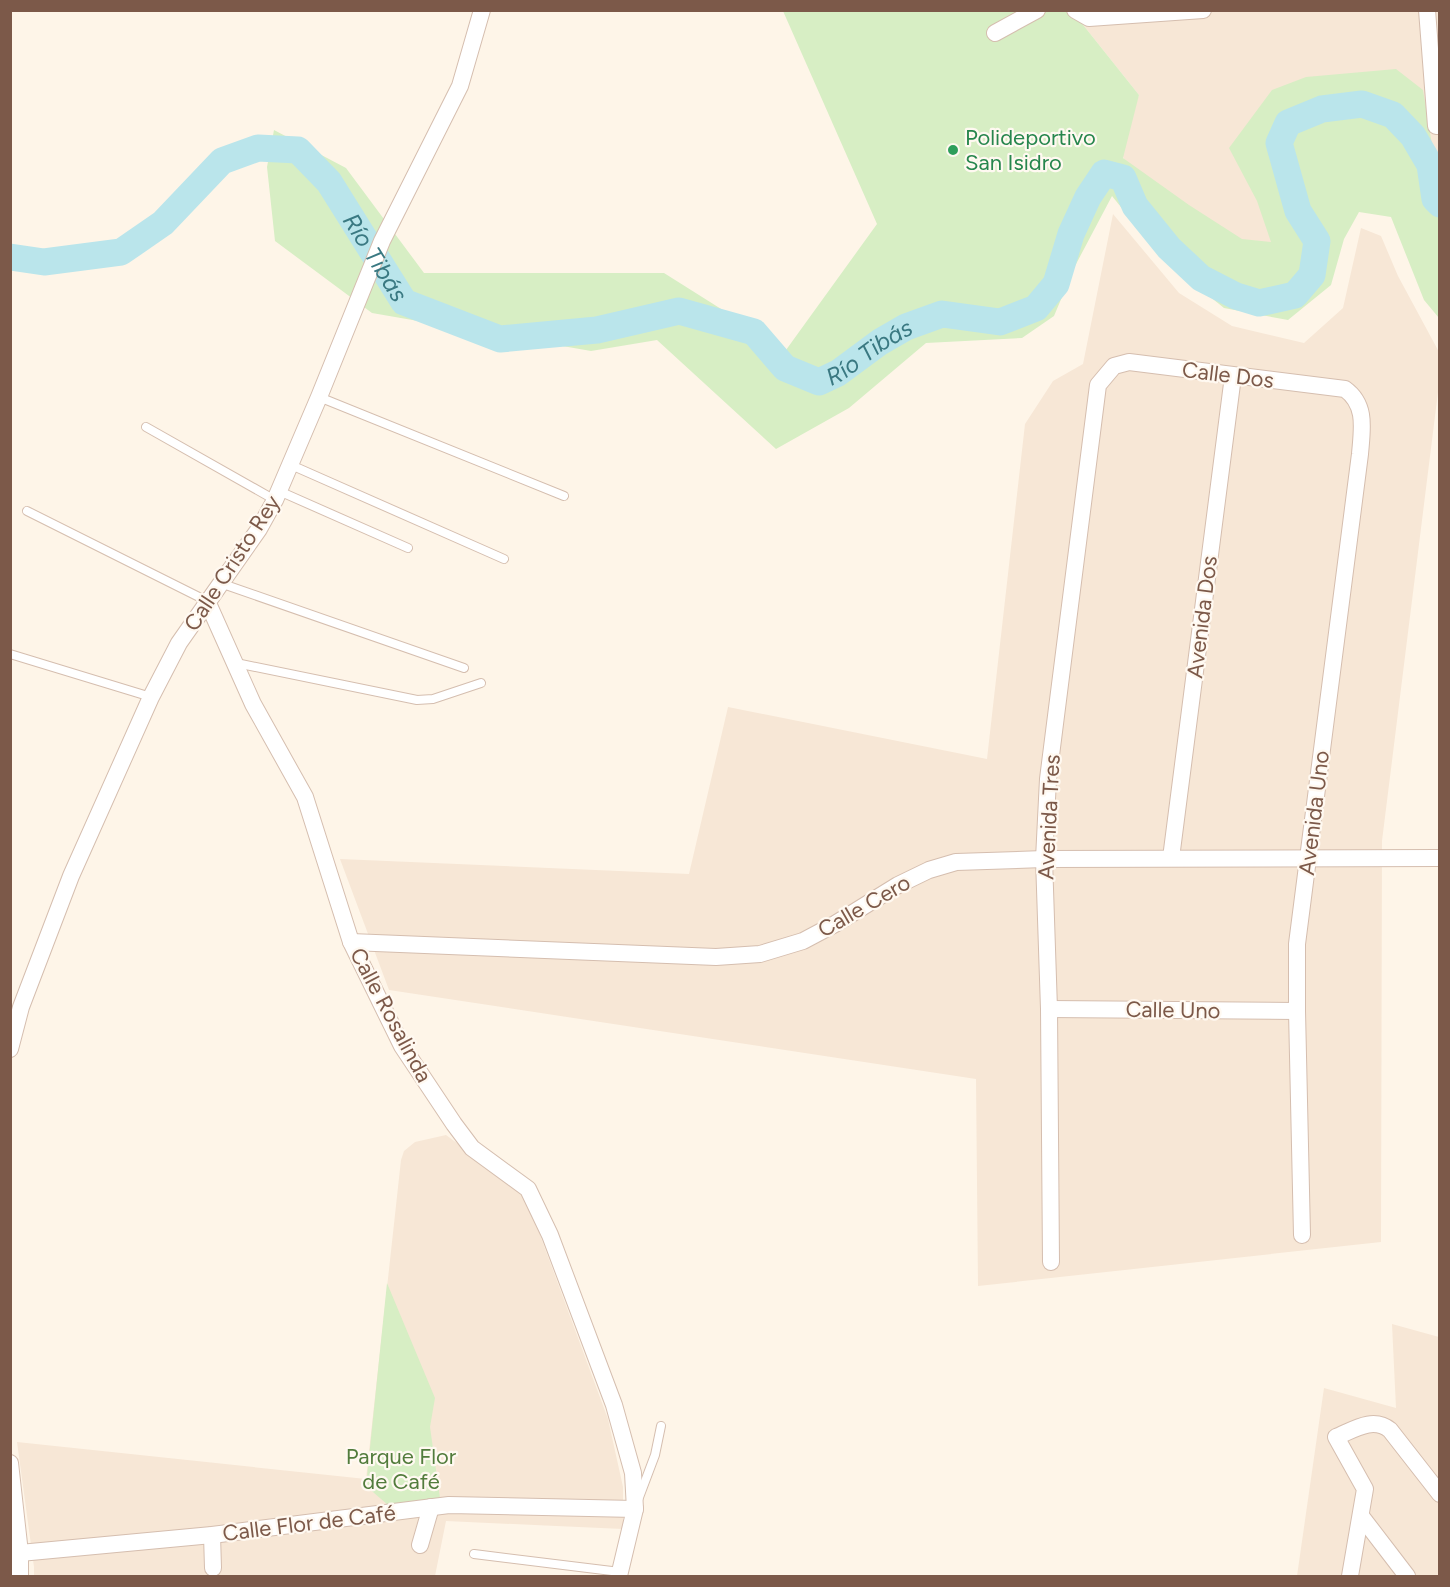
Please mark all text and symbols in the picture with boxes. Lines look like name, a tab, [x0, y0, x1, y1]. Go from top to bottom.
place label: Polideportivo San Isidro	[965, 124, 1096, 176]
marker: Polideportivo San Isidro	[946, 143, 960, 157]
water label: Río Tibás	[337, 207, 414, 307]
water label: Río Tibás	[821, 312, 917, 391]
street label: Calle Dos	[1181, 356, 1275, 394]
street label: Calle Cristo Rey	[178, 490, 286, 636]
street label: Avenida Dos	[1181, 554, 1223, 680]
street label: Avenida Uno	[1293, 749, 1335, 877]
street label: Avenida Tres	[1032, 754, 1066, 880]
street label: Calle Cero	[813, 869, 915, 943]
street label: Calle Rosalinda	[344, 943, 438, 1087]
street label: Calle Uno	[1125, 996, 1221, 1024]
park label: Parque Flor de Café	[346, 1443, 457, 1495]
street label: Calle Flor de Café	[221, 1499, 397, 1547]

